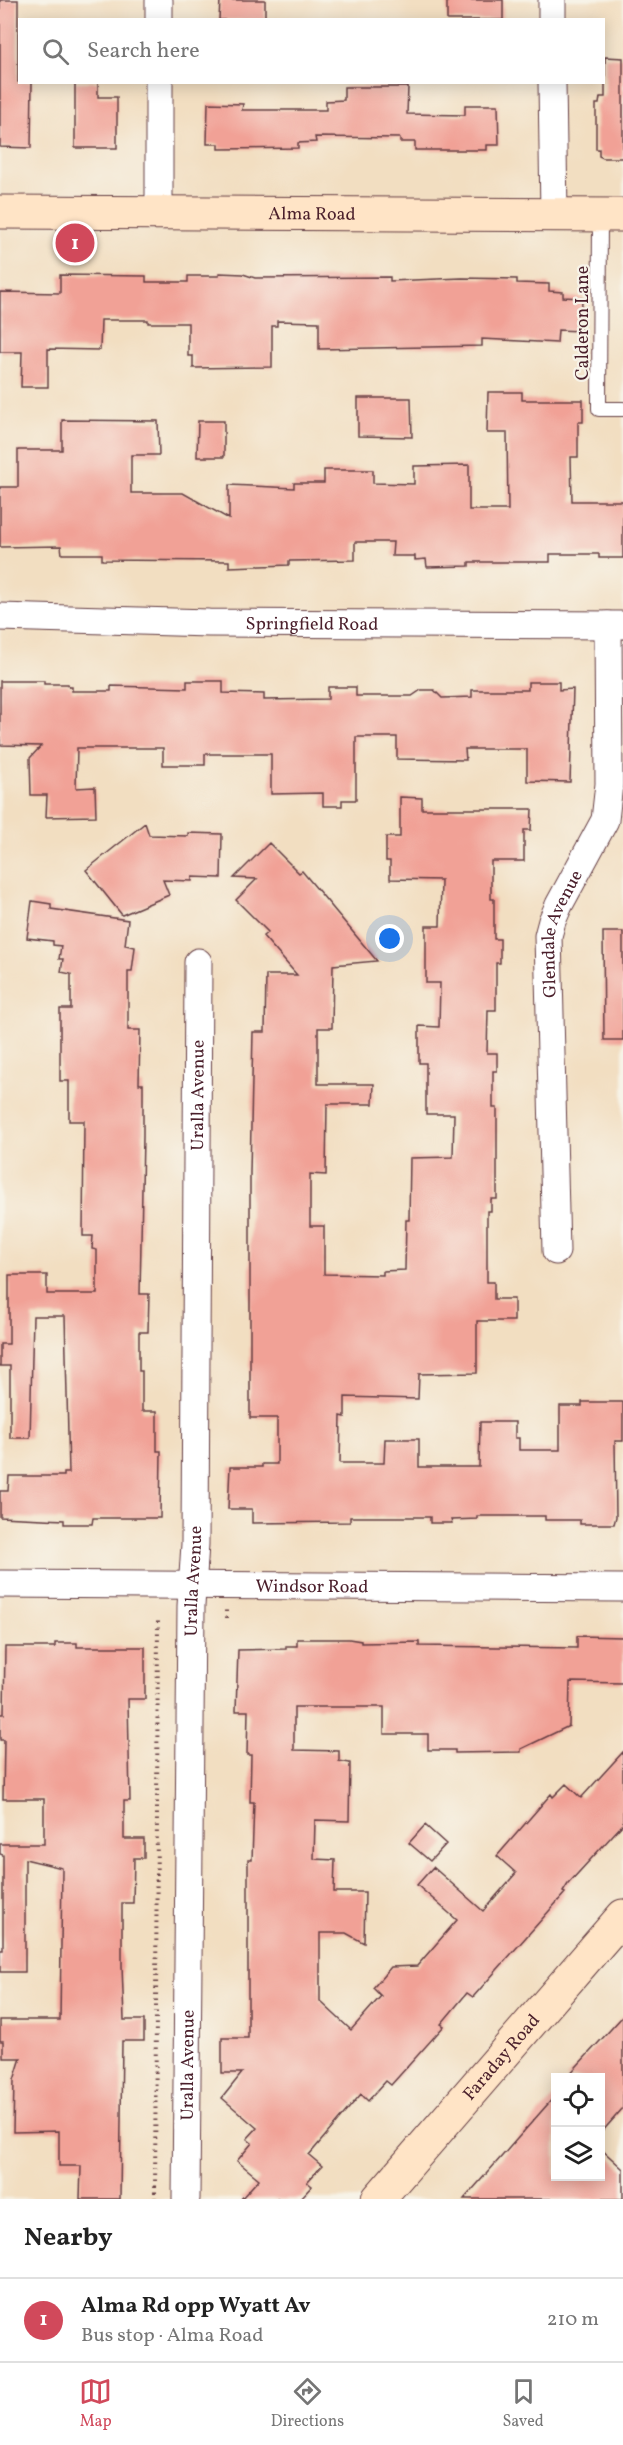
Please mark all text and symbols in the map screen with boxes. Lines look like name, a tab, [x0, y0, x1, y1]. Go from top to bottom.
search box	[18, 18, 605, 84]
icon: search	[39, 35, 72, 68]
text: Search here	[87, 36, 200, 67]
street label: Alma Road	[268, 202, 356, 228]
pin: 1	[56, 220, 94, 266]
street label: Calderon Lane	[571, 266, 596, 380]
street label: Springfield Road	[245, 612, 378, 638]
street label: Glendale Avenue	[537, 866, 590, 998]
your location	[375, 924, 404, 953]
street label: Uralla Avenue	[186, 1040, 212, 1151]
street label: Uralla Avenue	[180, 1526, 209, 1637]
street label: Windsor Road	[255, 1575, 369, 1600]
street label: Uralla Avenue	[176, 2009, 202, 2121]
street label: Faraday Road	[458, 2009, 547, 2106]
map controls	[551, 2073, 605, 2181]
button: locate	[551, 2073, 605, 2127]
button: layers	[551, 2127, 605, 2181]
text: Nearby	[24, 2220, 113, 2256]
text: Alma Rd opp Wyatt Av	[81, 2291, 311, 2322]
text: 1	[39, 2306, 48, 2334]
text: 210 m	[547, 2306, 599, 2334]
text: Bus stop · Alma Road	[81, 2322, 264, 2350]
tab: Map	[79, 2375, 112, 2433]
tab: Directions	[271, 2375, 344, 2433]
tab: Saved	[503, 2375, 544, 2433]

